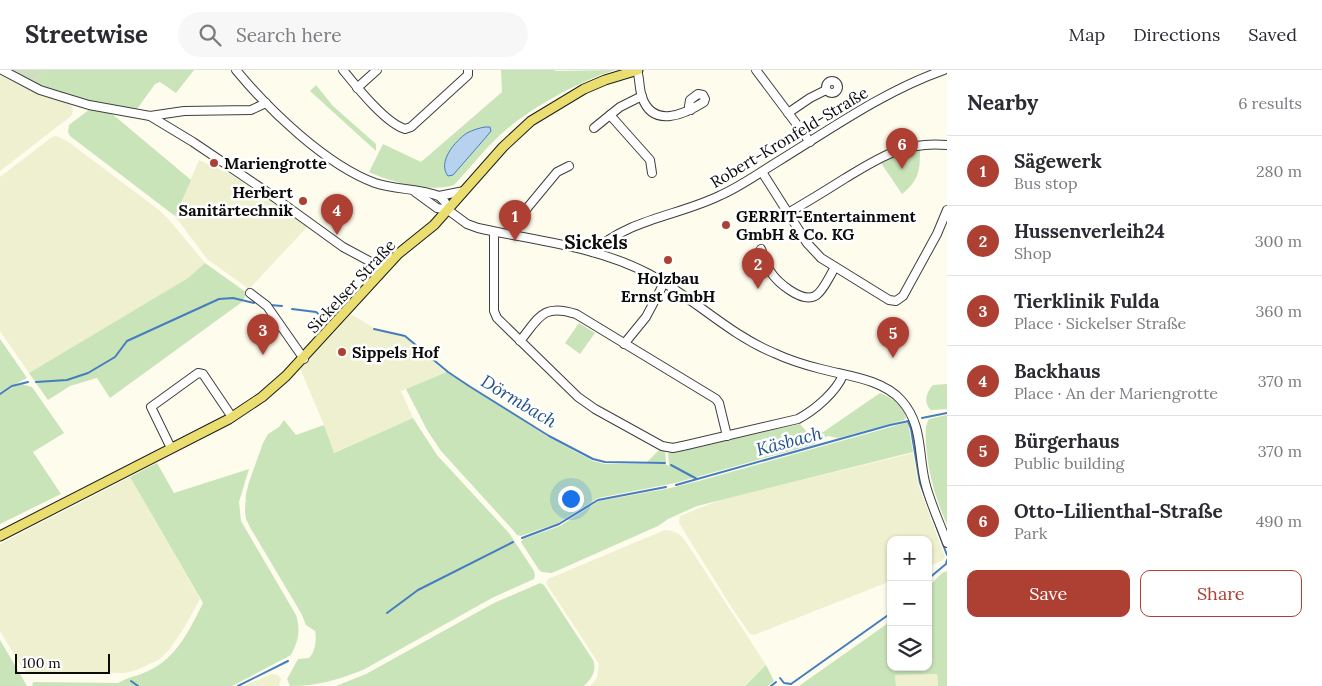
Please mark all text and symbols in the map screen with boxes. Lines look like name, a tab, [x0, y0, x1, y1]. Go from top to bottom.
search box	[178, 12, 528, 57]
text: Streetwise	[25, 19, 148, 50]
icon: search	[196, 21, 224, 49]
text: Search here	[236, 23, 342, 47]
text: Map	[1069, 23, 1105, 46]
text: Directions	[1133, 23, 1220, 46]
text: Saved	[1248, 23, 1297, 46]
street label: Robert-Kronfeld-Straße	[707, 82, 872, 192]
text: Nearby	[967, 89, 1038, 116]
text: 6 results	[1238, 93, 1302, 113]
pin: 6	[886, 128, 918, 169]
text: Sägewerk	[1014, 149, 1102, 173]
place label: Mariengrotte	[224, 153, 327, 173]
marker: Mariengrotte	[208, 157, 220, 169]
text: 1	[980, 161, 986, 181]
text: 280 m	[1256, 161, 1302, 181]
text: Bus stop	[1014, 173, 1078, 193]
place label: Herbert Sanitärtechnik	[179, 182, 293, 220]
pin: 4	[321, 194, 353, 235]
marker: Herbert Sanitärtechnik	[297, 195, 309, 207]
pin: 1	[499, 200, 531, 241]
place label: GERRIT-Entertainment GmbH & Co. KG	[736, 206, 917, 244]
marker: GERRIT-Entertainment GmbH & Co. KG	[720, 219, 732, 231]
text: Hussenverleih24	[1014, 219, 1165, 243]
district label: Sickels	[564, 230, 628, 254]
text: 2	[979, 231, 987, 251]
text: 300 m	[1255, 231, 1302, 251]
street label: Sickelser Straße	[303, 235, 400, 337]
text: Shop	[1014, 243, 1052, 263]
pin: 2	[742, 248, 774, 289]
marker: Holzbau Ernst GmbH	[662, 254, 674, 266]
place label: Holzbau Ernst GmbH	[621, 268, 715, 306]
text: Tierklinik Fulda	[1014, 289, 1159, 313]
text: 3	[979, 301, 987, 321]
text: 360 m	[1255, 301, 1302, 321]
text: Place · Sickelser Straße	[1014, 313, 1186, 333]
pin: 3	[247, 314, 279, 355]
pin: 5	[877, 317, 909, 358]
place label: Sippels Hof	[352, 342, 440, 362]
marker: Sippels Hof	[336, 346, 348, 358]
text: Backhaus	[1014, 359, 1100, 383]
water label: Dörmbach	[477, 369, 562, 433]
text: 4	[979, 371, 987, 391]
text: 370 m	[1258, 371, 1302, 391]
text: Place · An der Mariengrotte	[1014, 383, 1218, 403]
water label: Käsbach	[754, 421, 825, 461]
text: Bürgerhaus	[1014, 429, 1119, 453]
text: 5	[979, 441, 987, 461]
text: 370 m	[1258, 441, 1302, 461]
text: Public building	[1014, 453, 1124, 473]
your location	[558, 486, 584, 512]
text: Otto-Lilienthal-Straße	[1014, 499, 1223, 523]
text: 6	[978, 511, 988, 531]
text: 490 m	[1256, 511, 1302, 531]
text: Park	[1014, 523, 1047, 543]
map controls	[887, 536, 932, 671]
button: +	[887, 536, 932, 581]
button: Save	[967, 570, 1130, 617]
button: Share	[1140, 570, 1302, 617]
button: −	[887, 581, 932, 626]
button: layers	[887, 626, 932, 671]
scale bar	[15, 651, 110, 674]
text: 100 m	[22, 654, 61, 672]

